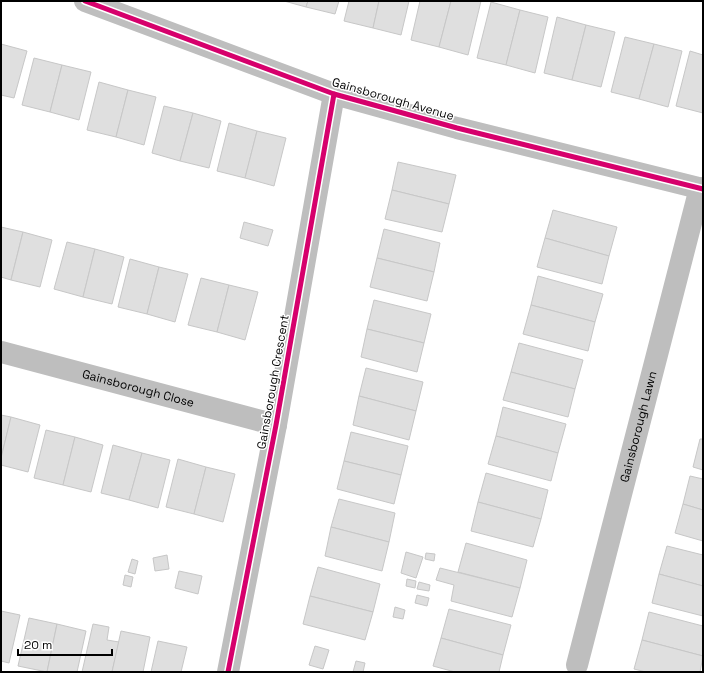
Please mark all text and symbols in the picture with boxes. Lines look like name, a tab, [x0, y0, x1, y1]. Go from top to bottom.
street label: Gainsborough Avenue	[330, 74, 456, 124]
street label: Gainsborough Crescent	[253, 314, 293, 450]
street label: Gainsborough Close	[80, 366, 196, 411]
street label: Gainsborough Lawn	[616, 369, 660, 484]
scale bar	[18, 631, 112, 657]
text: 20 m	[24, 637, 52, 653]

